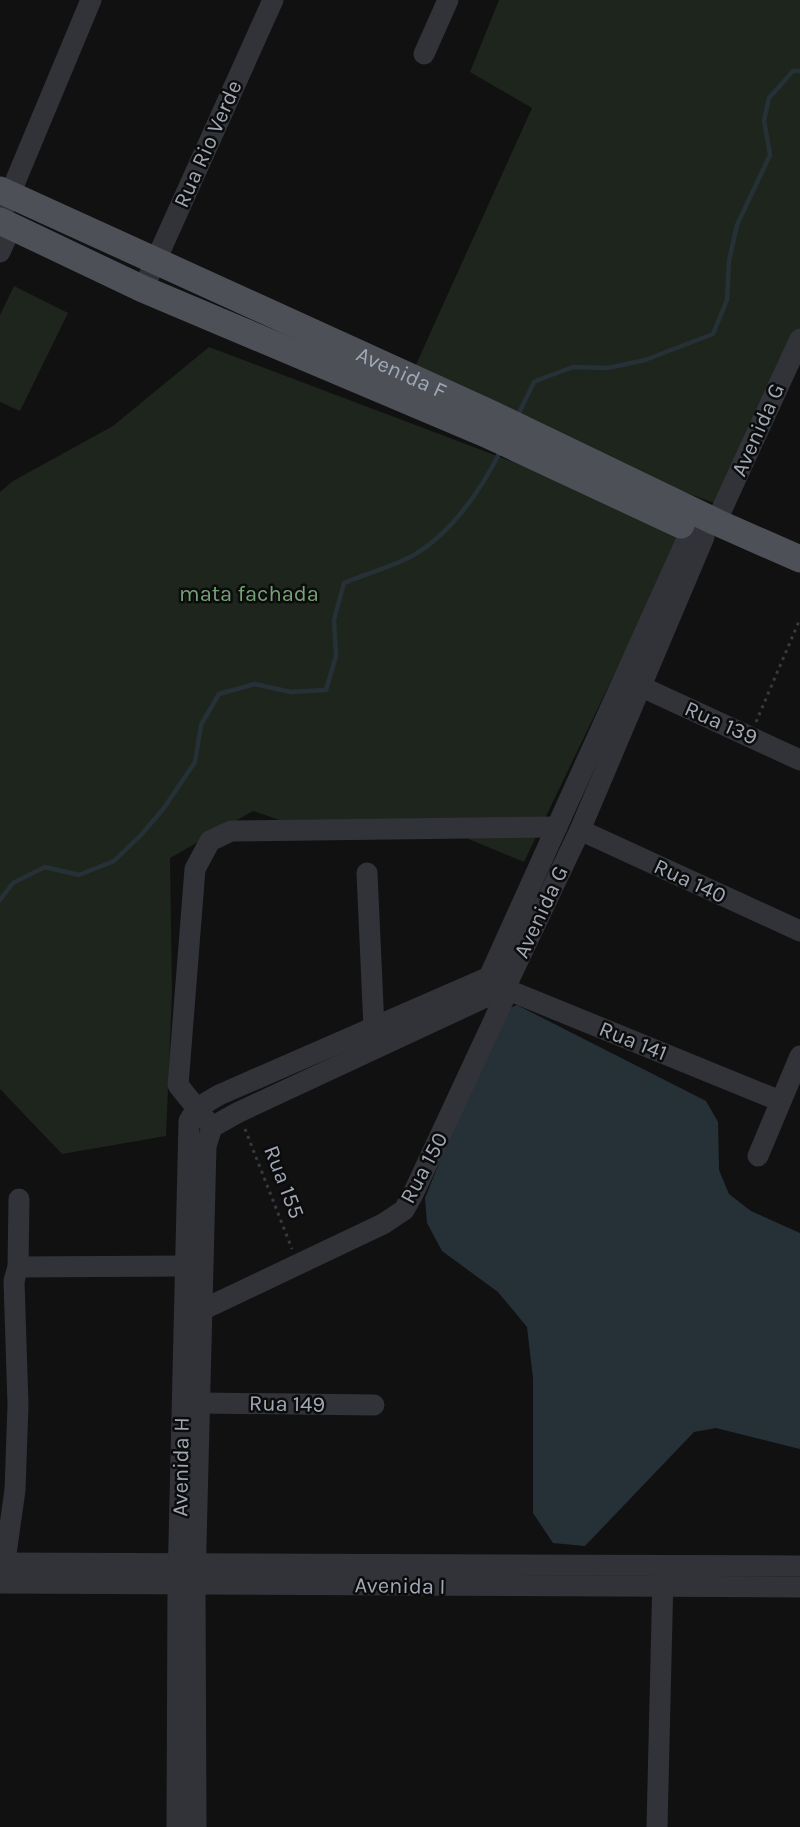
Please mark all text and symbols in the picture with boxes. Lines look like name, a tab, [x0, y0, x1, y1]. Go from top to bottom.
street label: Rua Rio Verde	[168, 76, 248, 212]
street label: Avenida F	[352, 341, 451, 405]
street label: Avenida G	[726, 380, 790, 480]
park label: mata fachada	[179, 581, 319, 607]
street label: Rua 139	[680, 695, 762, 751]
street label: Rua 140	[650, 853, 730, 909]
street label: Avenida G	[508, 862, 574, 962]
street label: Rua 141	[595, 1016, 671, 1066]
street label: Rua 150	[394, 1128, 454, 1208]
street label: Rua 155	[258, 1142, 310, 1222]
street label: Rua 149	[249, 1390, 325, 1418]
street label: Avenida H	[167, 1417, 195, 1517]
street label: Avenida I	[354, 1572, 446, 1600]

